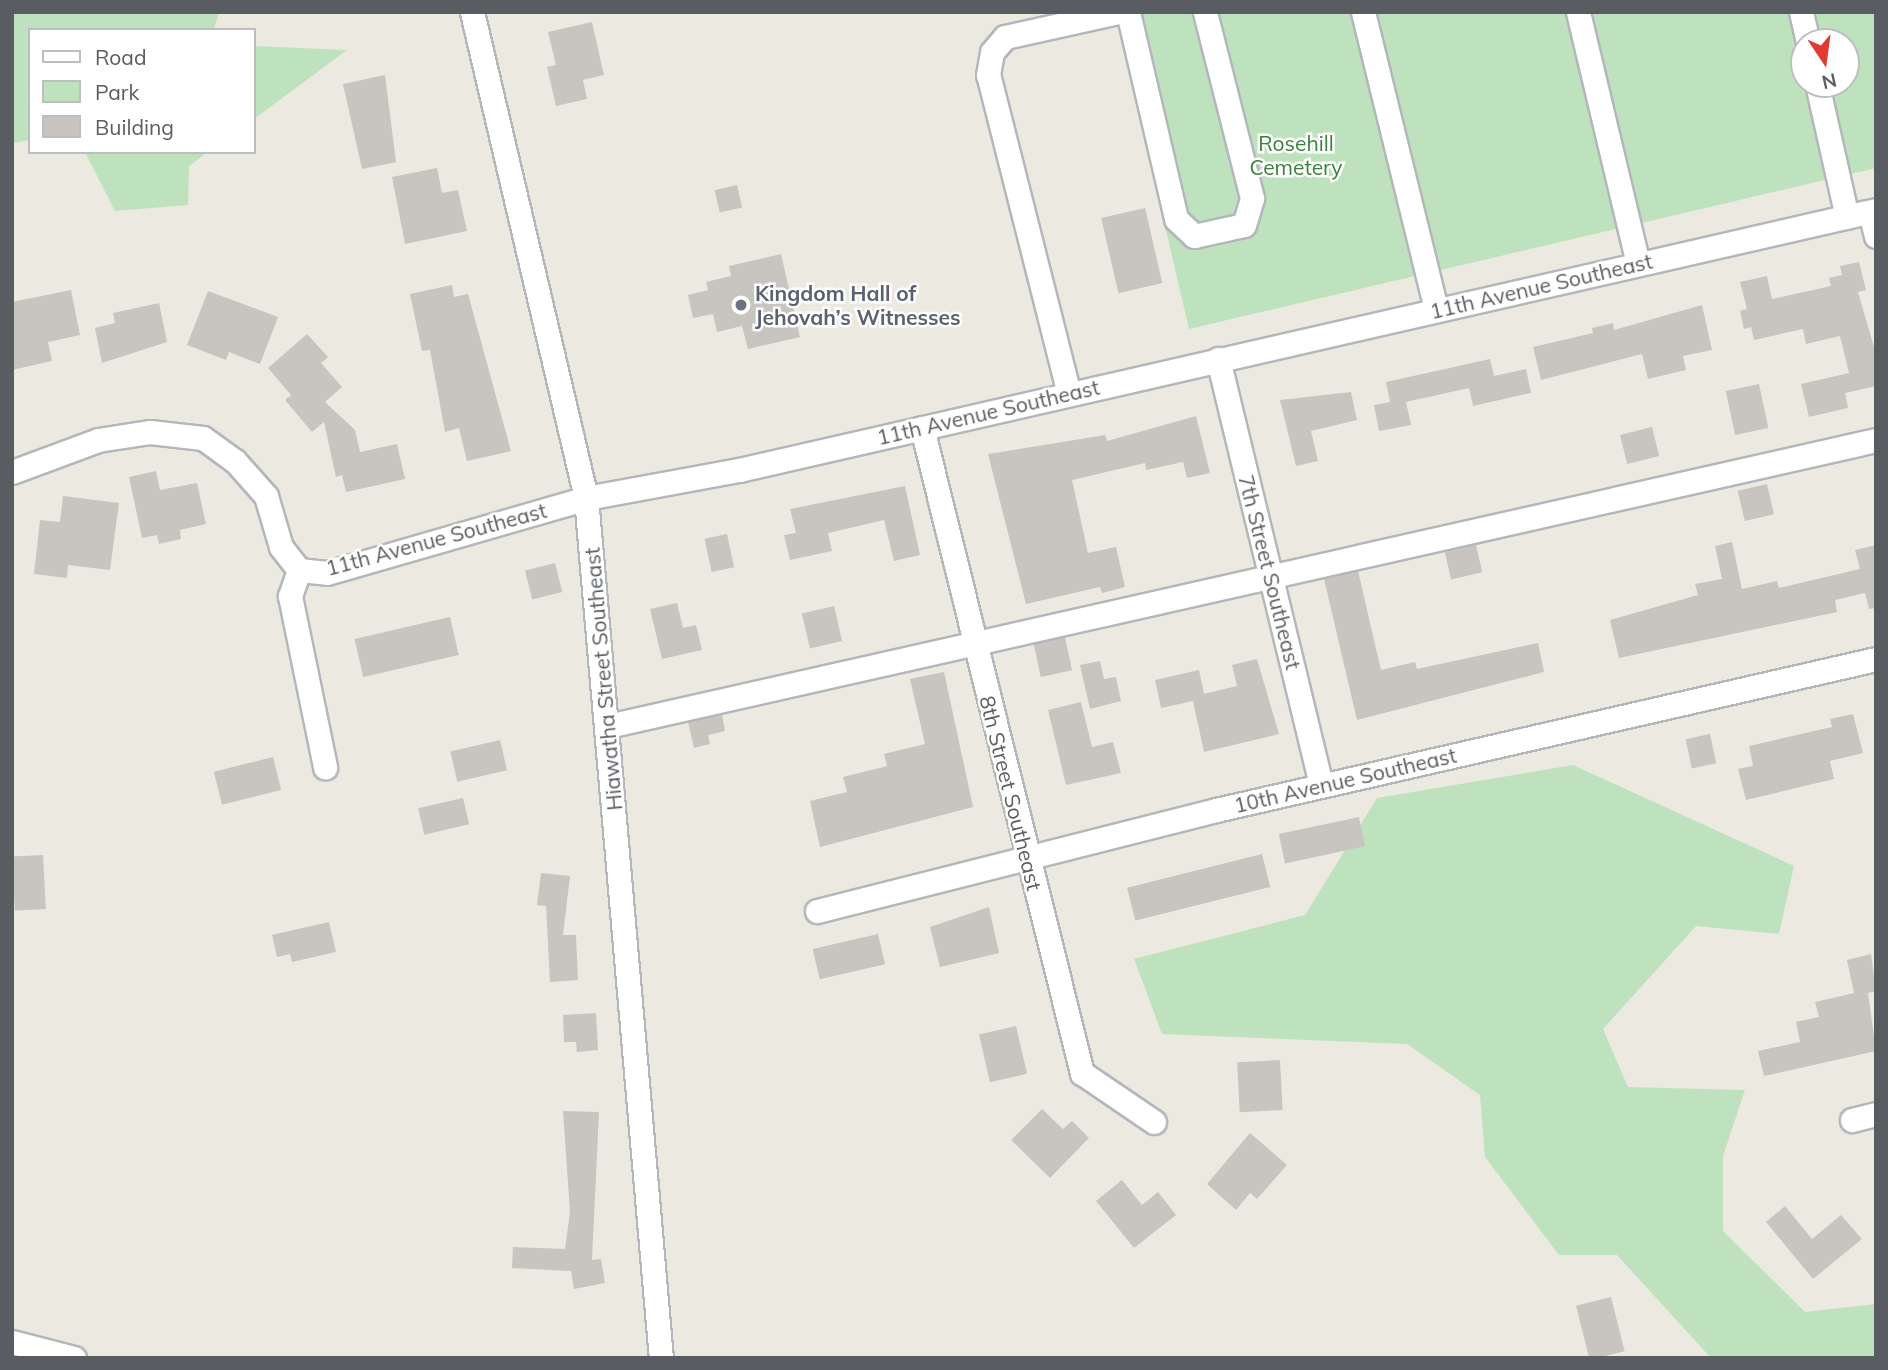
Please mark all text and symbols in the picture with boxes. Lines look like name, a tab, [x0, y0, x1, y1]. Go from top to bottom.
legend	[28, 28, 256, 154]
north arrow	[1790, 28, 1860, 98]
text: Road	[95, 44, 146, 70]
text: N	[1820, 68, 1839, 95]
text: Park	[95, 79, 139, 105]
text: Building	[95, 114, 174, 140]
park label: Rosehill Cemetery	[1250, 130, 1342, 180]
street label: 11th Avenue Southeast	[1427, 248, 1655, 324]
place label: Kingdom Hall of Jehovah’s Witnesses	[755, 280, 961, 330]
marker: Kingdom Hall of Jehovah’s Witnesses	[733, 297, 749, 313]
street label: 11th Avenue Southeast	[874, 374, 1102, 450]
street label: 7th Street Southeast	[1234, 472, 1306, 672]
street label: 11th Avenue Southeast	[323, 497, 549, 581]
street label: Hiawatha Street Southeast	[579, 546, 627, 812]
street label: 8th Street Southeast	[975, 693, 1047, 893]
street label: 10th Avenue Southeast	[1231, 742, 1459, 818]

